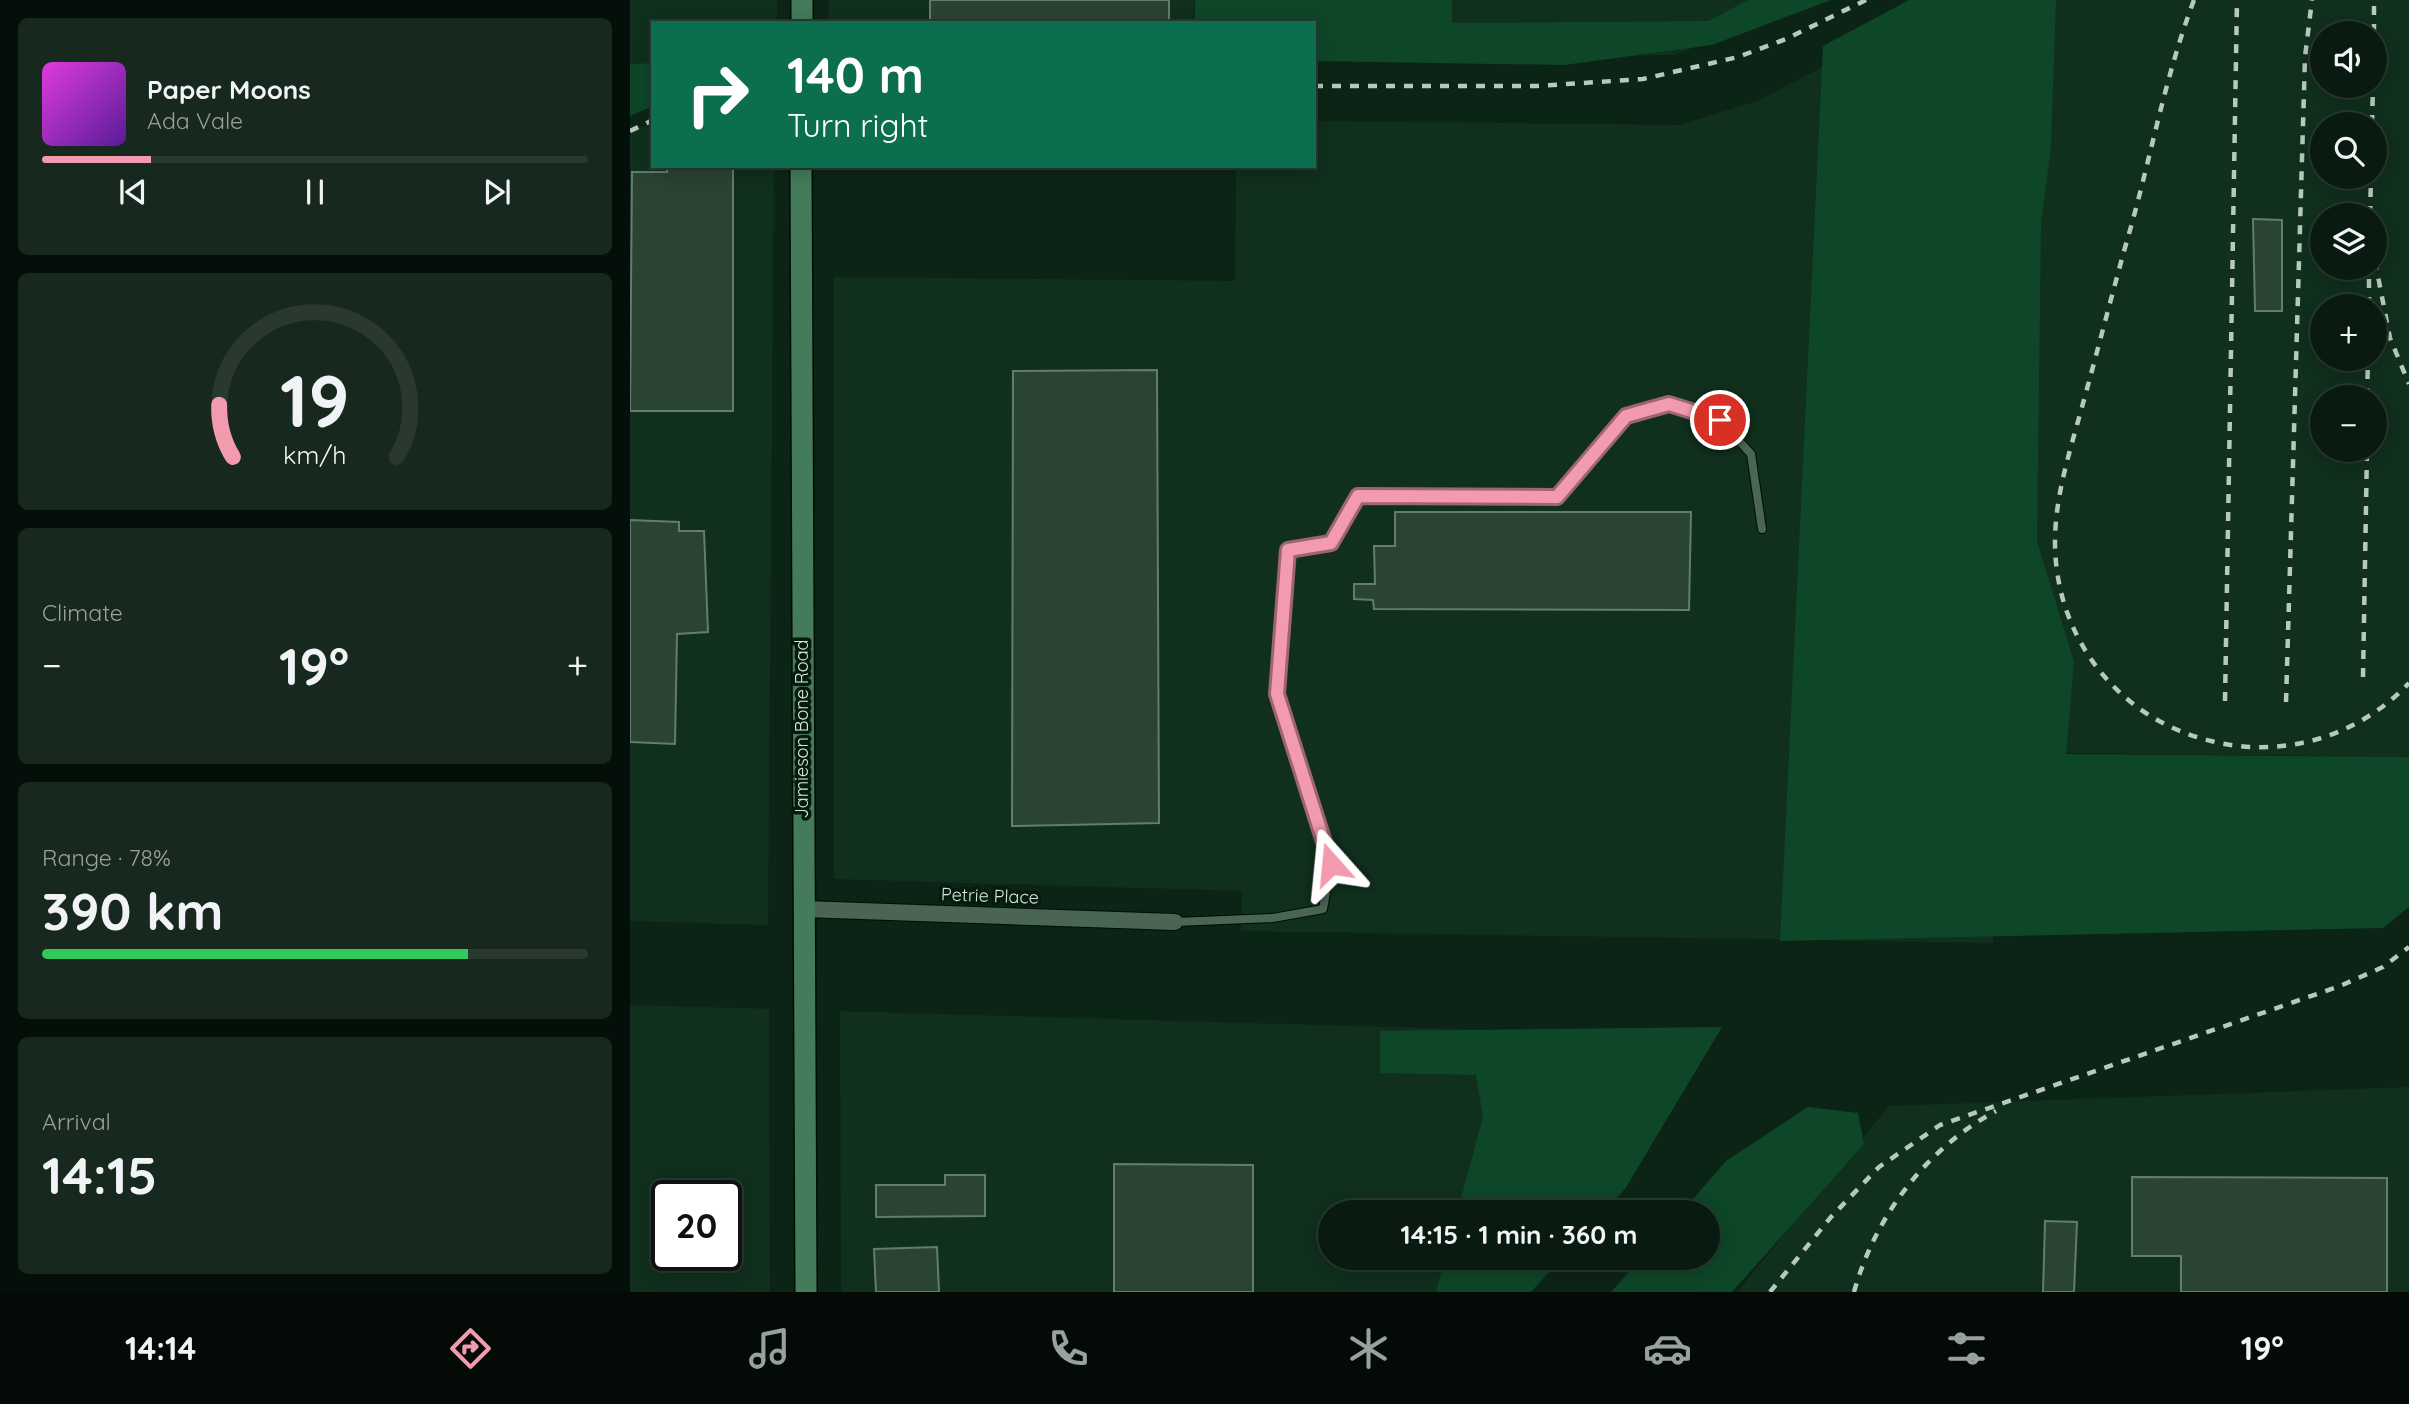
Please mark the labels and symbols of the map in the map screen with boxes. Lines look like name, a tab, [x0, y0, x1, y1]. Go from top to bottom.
pin	[1690, 390, 1750, 450]
street label: Jamieson Bone Road	[790, 640, 813, 819]
position arrow	[1294, 827, 1368, 901]
street label: Petrie Place	[941, 882, 1039, 909]
speed limit sign: 20	[651, 1180, 742, 1271]

